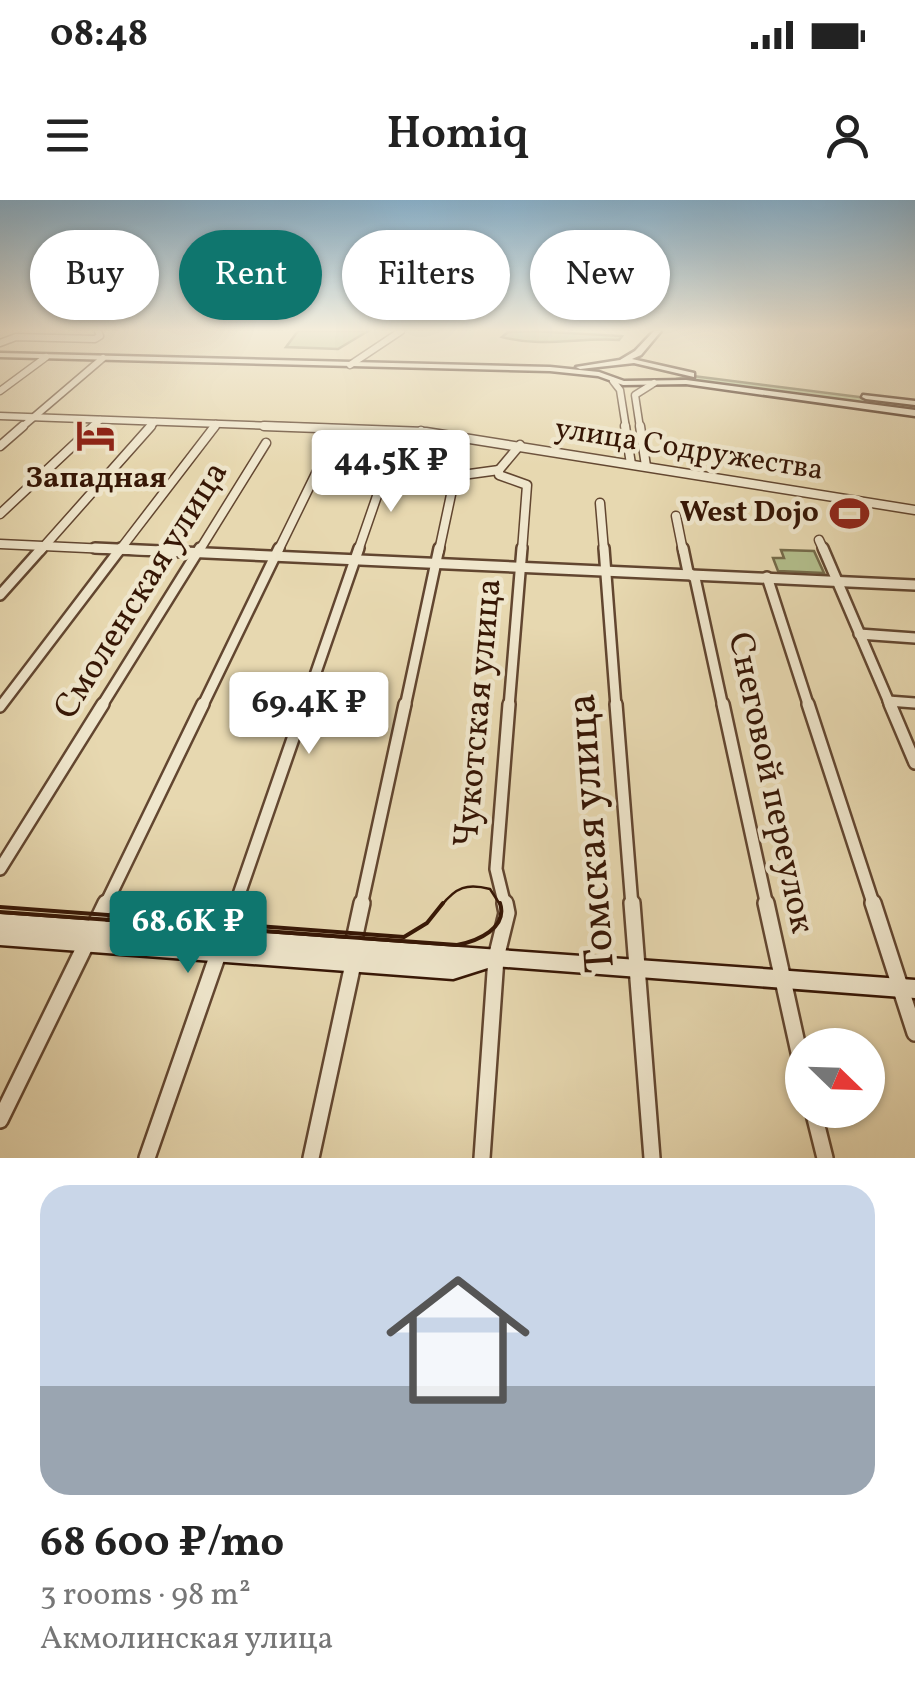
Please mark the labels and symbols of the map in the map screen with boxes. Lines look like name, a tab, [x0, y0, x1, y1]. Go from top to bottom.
street label: улица Содружества	[552, 408, 826, 492]
hotel icon: Западная	[75, 414, 117, 456]
pin: 44.5K ₽	[299, 430, 483, 515]
street label: Смоленская улица	[43, 453, 241, 729]
place label: Западная	[25, 458, 167, 500]
place label: West Dojo	[680, 492, 819, 534]
sports icon: West Dojo	[828, 492, 870, 534]
street label: Чукотская улица	[443, 577, 515, 849]
street label: Снеговой переулок	[715, 628, 825, 938]
pin: 69.4K ₽	[217, 672, 401, 757]
street label: Томская улица	[554, 691, 632, 975]
pin: 68.6K ₽	[96, 891, 280, 976]
north arrow	[785, 1028, 885, 1128]

